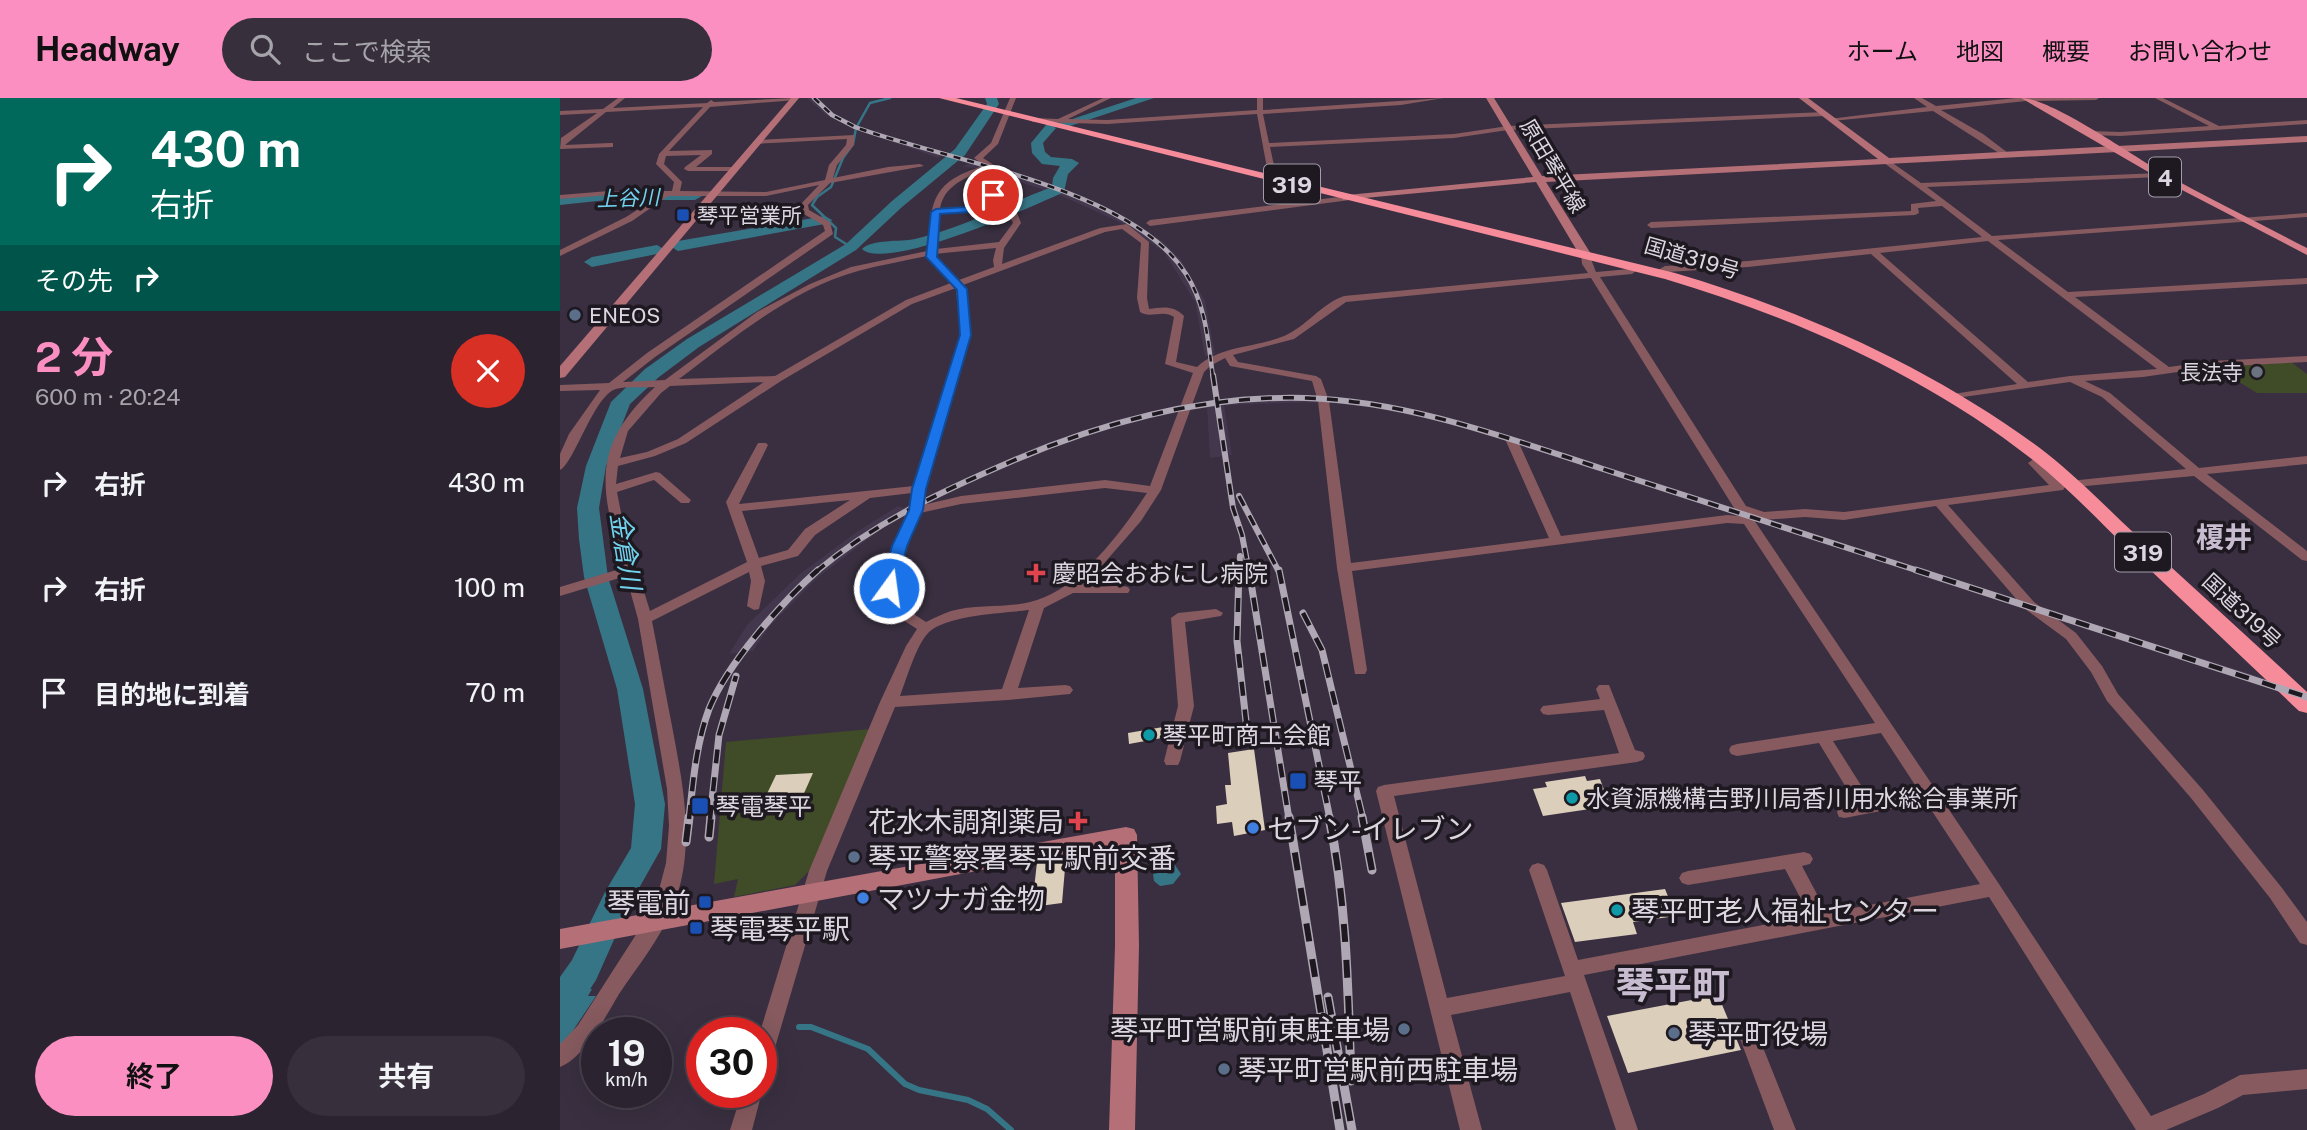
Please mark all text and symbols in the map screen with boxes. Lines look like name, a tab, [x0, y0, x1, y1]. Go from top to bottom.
search box	[222, 18, 712, 81]
text: Headway	[35, 30, 180, 68]
icon: search	[246, 30, 284, 68]
text: ここで検索	[302, 36, 432, 67]
text: ホーム	[1847, 37, 1918, 65]
text: 地図	[1956, 37, 2004, 65]
text: 概要	[2042, 37, 2090, 65]
text: お問い合わせ	[2128, 37, 2272, 65]
street label: 原田琴平線	[1515, 115, 1591, 217]
text: 430 m	[150, 120, 301, 178]
icon: right	[35, 126, 126, 217]
road number: 4	[2149, 158, 2181, 197]
road number: 319	[1264, 164, 1320, 204]
pin	[963, 165, 1023, 225]
icon: arrive	[974, 176, 1012, 214]
water label: 上谷川	[596, 184, 662, 212]
text: 右折	[150, 186, 214, 223]
place label: 琴平営業所	[697, 203, 802, 228]
marker: 琴平営業所	[675, 207, 691, 223]
street label: 国道319号	[1641, 232, 1743, 284]
icon: right	[127, 259, 165, 297]
text: その先	[35, 265, 113, 296]
place label: ENEOS	[589, 303, 660, 328]
marker: ENEOS	[567, 307, 583, 323]
text: 2 分	[35, 332, 113, 381]
button: close	[451, 334, 525, 408]
place label: 長法寺	[2180, 360, 2243, 385]
marker: 長法寺	[2249, 364, 2265, 380]
text: 600 m · 20:24	[35, 383, 181, 410]
icon: right	[35, 464, 73, 502]
text: 430 m	[448, 467, 525, 498]
text: 右折	[94, 469, 146, 500]
water label: 金倉川	[605, 510, 648, 595]
district label: 榎井	[2196, 520, 2252, 553]
road number: 319	[2115, 533, 2171, 572]
position arrow	[852, 551, 926, 625]
place label: 慶昭会おおにし病院	[1052, 559, 1268, 587]
marker: 慶昭会おおにし病院	[1026, 563, 1046, 583]
street label: 国道319号	[2198, 568, 2286, 654]
icon: right	[35, 569, 73, 607]
text: 100 m	[454, 572, 525, 603]
text: 右折	[94, 574, 146, 605]
icon: arrive	[35, 674, 73, 712]
text: 70 m	[465, 677, 525, 708]
text: 目的地に到着	[94, 679, 250, 710]
place label: 琴平町商工会館	[1163, 721, 1331, 749]
marker: 琴平町商工会館	[1141, 727, 1157, 743]
place label: 琴平	[1314, 767, 1362, 795]
marker: 琴平	[1288, 771, 1308, 791]
place label: 水資源機構吉野川局香川用水総合事業所	[1586, 784, 2018, 812]
marker: 水資源機構吉野川局香川用水総合事業所	[1564, 790, 1580, 806]
place label: 琴電琴平	[716, 792, 812, 820]
marker: 琴電琴平	[690, 796, 710, 816]
place label: 花水木調剤薬局	[868, 805, 1064, 838]
place label: セブン-イレブン	[1267, 812, 1474, 845]
marker: 花水木調剤薬局	[1070, 813, 1086, 829]
marker: セブン-イレブン	[1245, 820, 1261, 836]
place label: 琴平警察署琴平駅前交番	[868, 841, 1176, 874]
marker: 琴平警察署琴平駅前交番	[846, 849, 862, 865]
place label: マツナガ金物	[877, 882, 1045, 915]
place label: 琴電前	[607, 886, 691, 919]
marker: マツナガ金物	[855, 890, 871, 906]
marker: 琴電前	[697, 894, 713, 910]
place label: 琴平町老人福祉センター	[1631, 894, 1939, 927]
marker: 琴平町老人福祉センター	[1609, 902, 1625, 918]
place label: 琴電琴平駅	[710, 912, 850, 945]
marker: 琴電琴平駅	[688, 920, 704, 936]
district label: 琴平町	[1616, 963, 1730, 1008]
place label: 琴平町営駅前東駐車場	[1110, 1013, 1390, 1046]
speed limit sign: 30	[686, 1017, 777, 1108]
place label: 琴平町役場	[1688, 1017, 1828, 1050]
marker: 琴平町営駅前東駐車場	[1396, 1021, 1412, 1037]
marker: 琴平町役場	[1666, 1025, 1682, 1041]
text: 19	[607, 1033, 646, 1074]
button: 終了	[35, 1036, 273, 1116]
button: 共有	[287, 1036, 525, 1116]
place label: 琴平町営駅前西駐車場	[1238, 1053, 1518, 1086]
marker: 琴平町営駅前西駐車場	[1216, 1061, 1232, 1077]
text: km/h	[605, 1069, 648, 1090]

